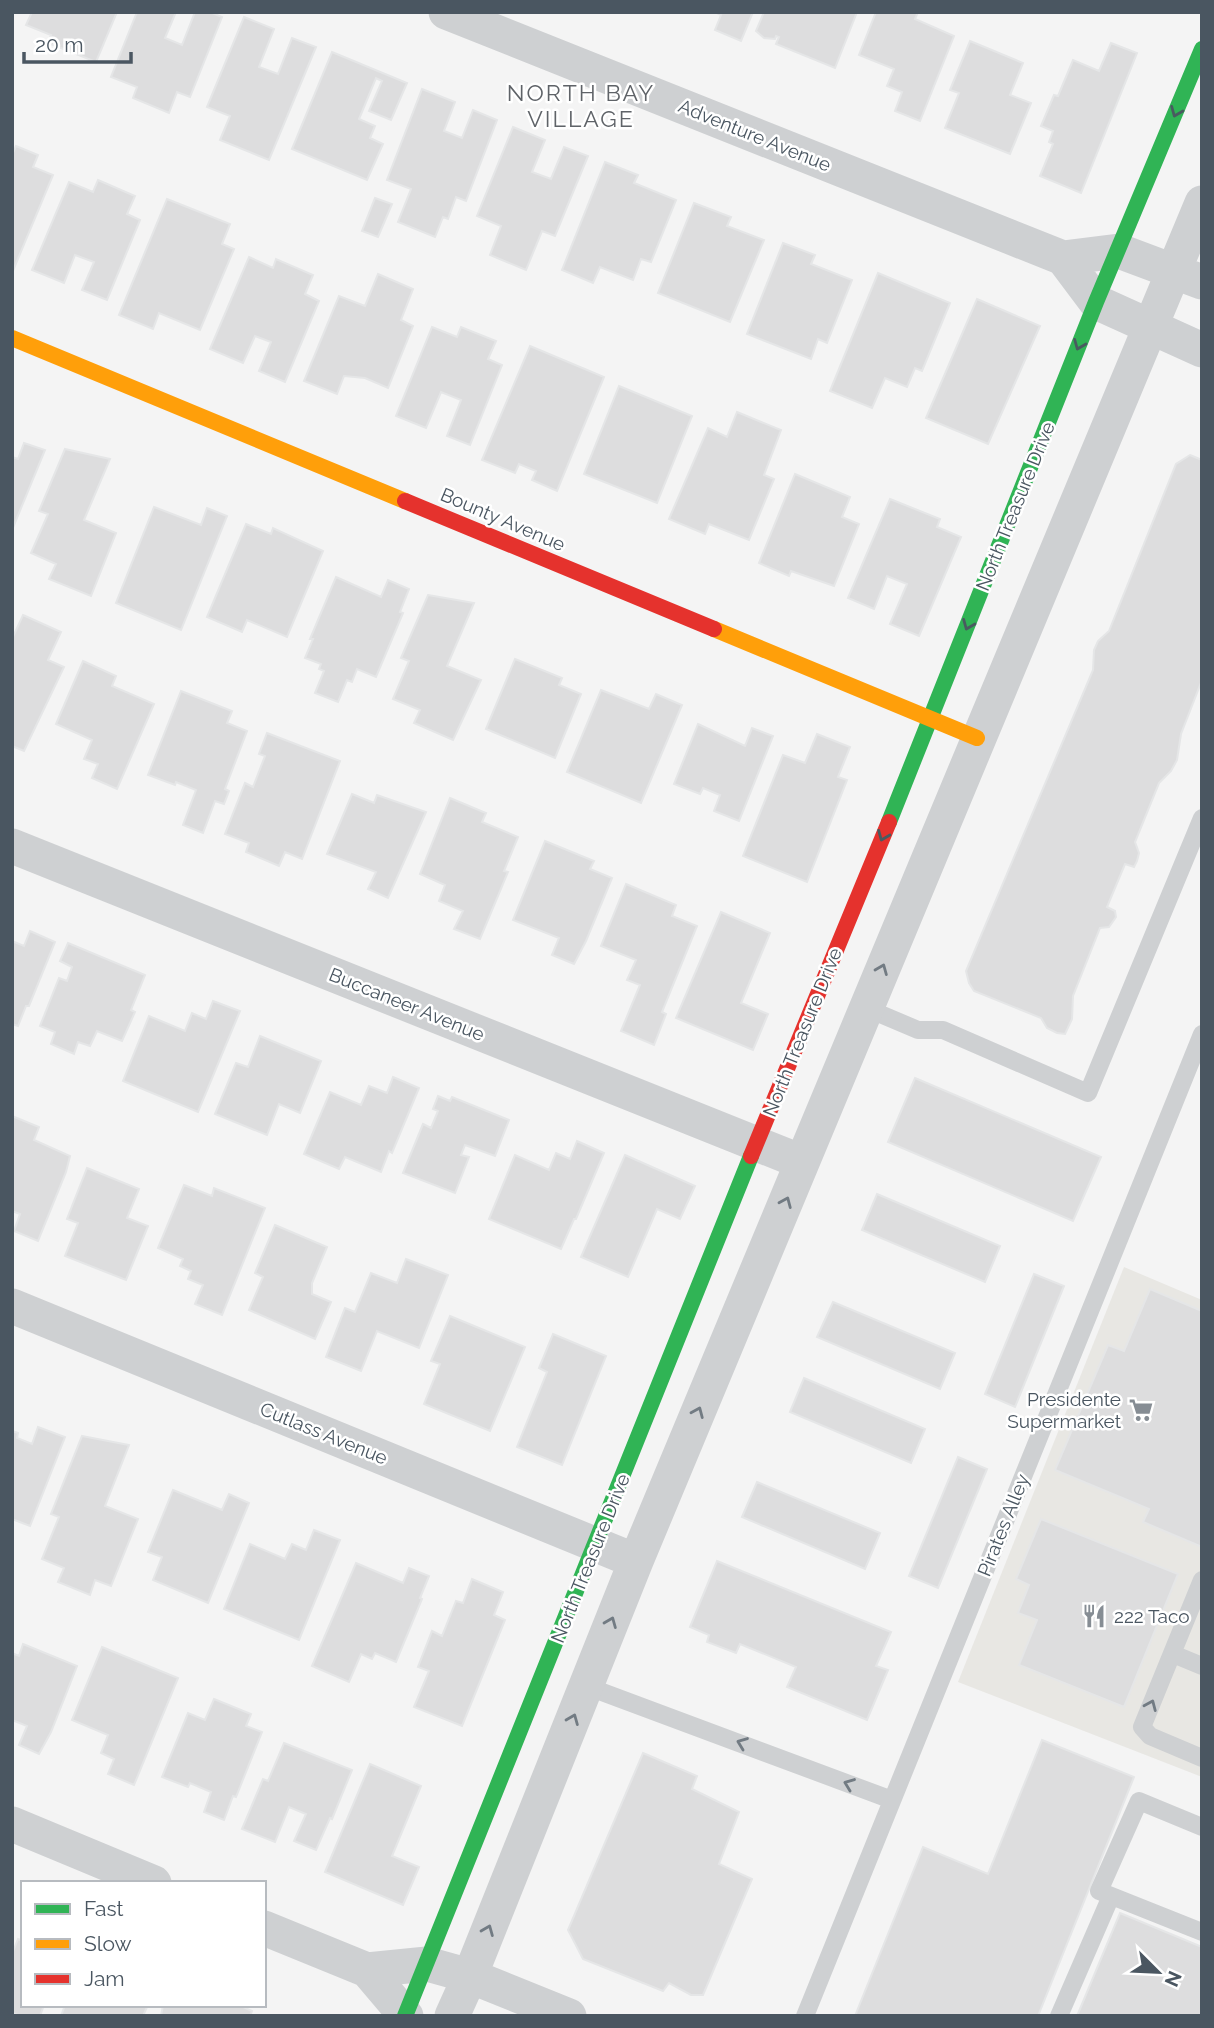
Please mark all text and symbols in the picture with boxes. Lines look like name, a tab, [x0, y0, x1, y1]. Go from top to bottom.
scale bar	[24, 21, 131, 65]
text: 20 m	[35, 32, 83, 57]
district label: NORTH BAY VILLAGE	[507, 79, 655, 132]
street label: Adventure Avenue	[676, 94, 834, 176]
one-way arrow	[1170, 105, 1184, 118]
one-way arrow	[1074, 338, 1088, 350]
street label: North Treasure Drive	[971, 418, 1059, 594]
street label: Bounty Avenue	[437, 483, 569, 555]
one-way arrow	[963, 618, 977, 630]
one-way arrow	[877, 828, 891, 841]
street label: North Treasure Drive	[758, 944, 846, 1120]
street label: Buccaneer Avenue	[326, 963, 488, 1045]
one-way arrow	[874, 964, 888, 976]
one-way arrow	[777, 1197, 791, 1209]
place label: Presidente Supermarket	[1007, 1388, 1122, 1432]
supermarket icon: Presidente Supermarket	[1127, 1396, 1155, 1424]
street label: Cutlass Avenue	[257, 1397, 391, 1469]
one-way arrow	[690, 1407, 704, 1419]
street label: North Treasure Drive	[546, 1470, 634, 1646]
street label: Pirates Alley	[973, 1471, 1033, 1579]
restaurant icon: 222 Taco	[1080, 1602, 1108, 1630]
place label: 222 Taco	[1114, 1605, 1190, 1627]
one-way arrow	[603, 1617, 617, 1629]
one-way arrow	[1143, 1699, 1157, 1712]
one-way arrow	[564, 1714, 578, 1726]
one-way arrow	[737, 1737, 749, 1751]
one-way arrow	[844, 1778, 856, 1792]
legend	[21, 1881, 266, 2007]
text: Fast	[84, 1896, 124, 1921]
one-way arrow	[480, 1925, 494, 1937]
text: Slow	[84, 1931, 132, 1956]
north arrow	[1123, 1937, 1193, 2007]
text: Jam	[84, 1966, 125, 1991]
text: N	[1161, 1968, 1187, 1990]

